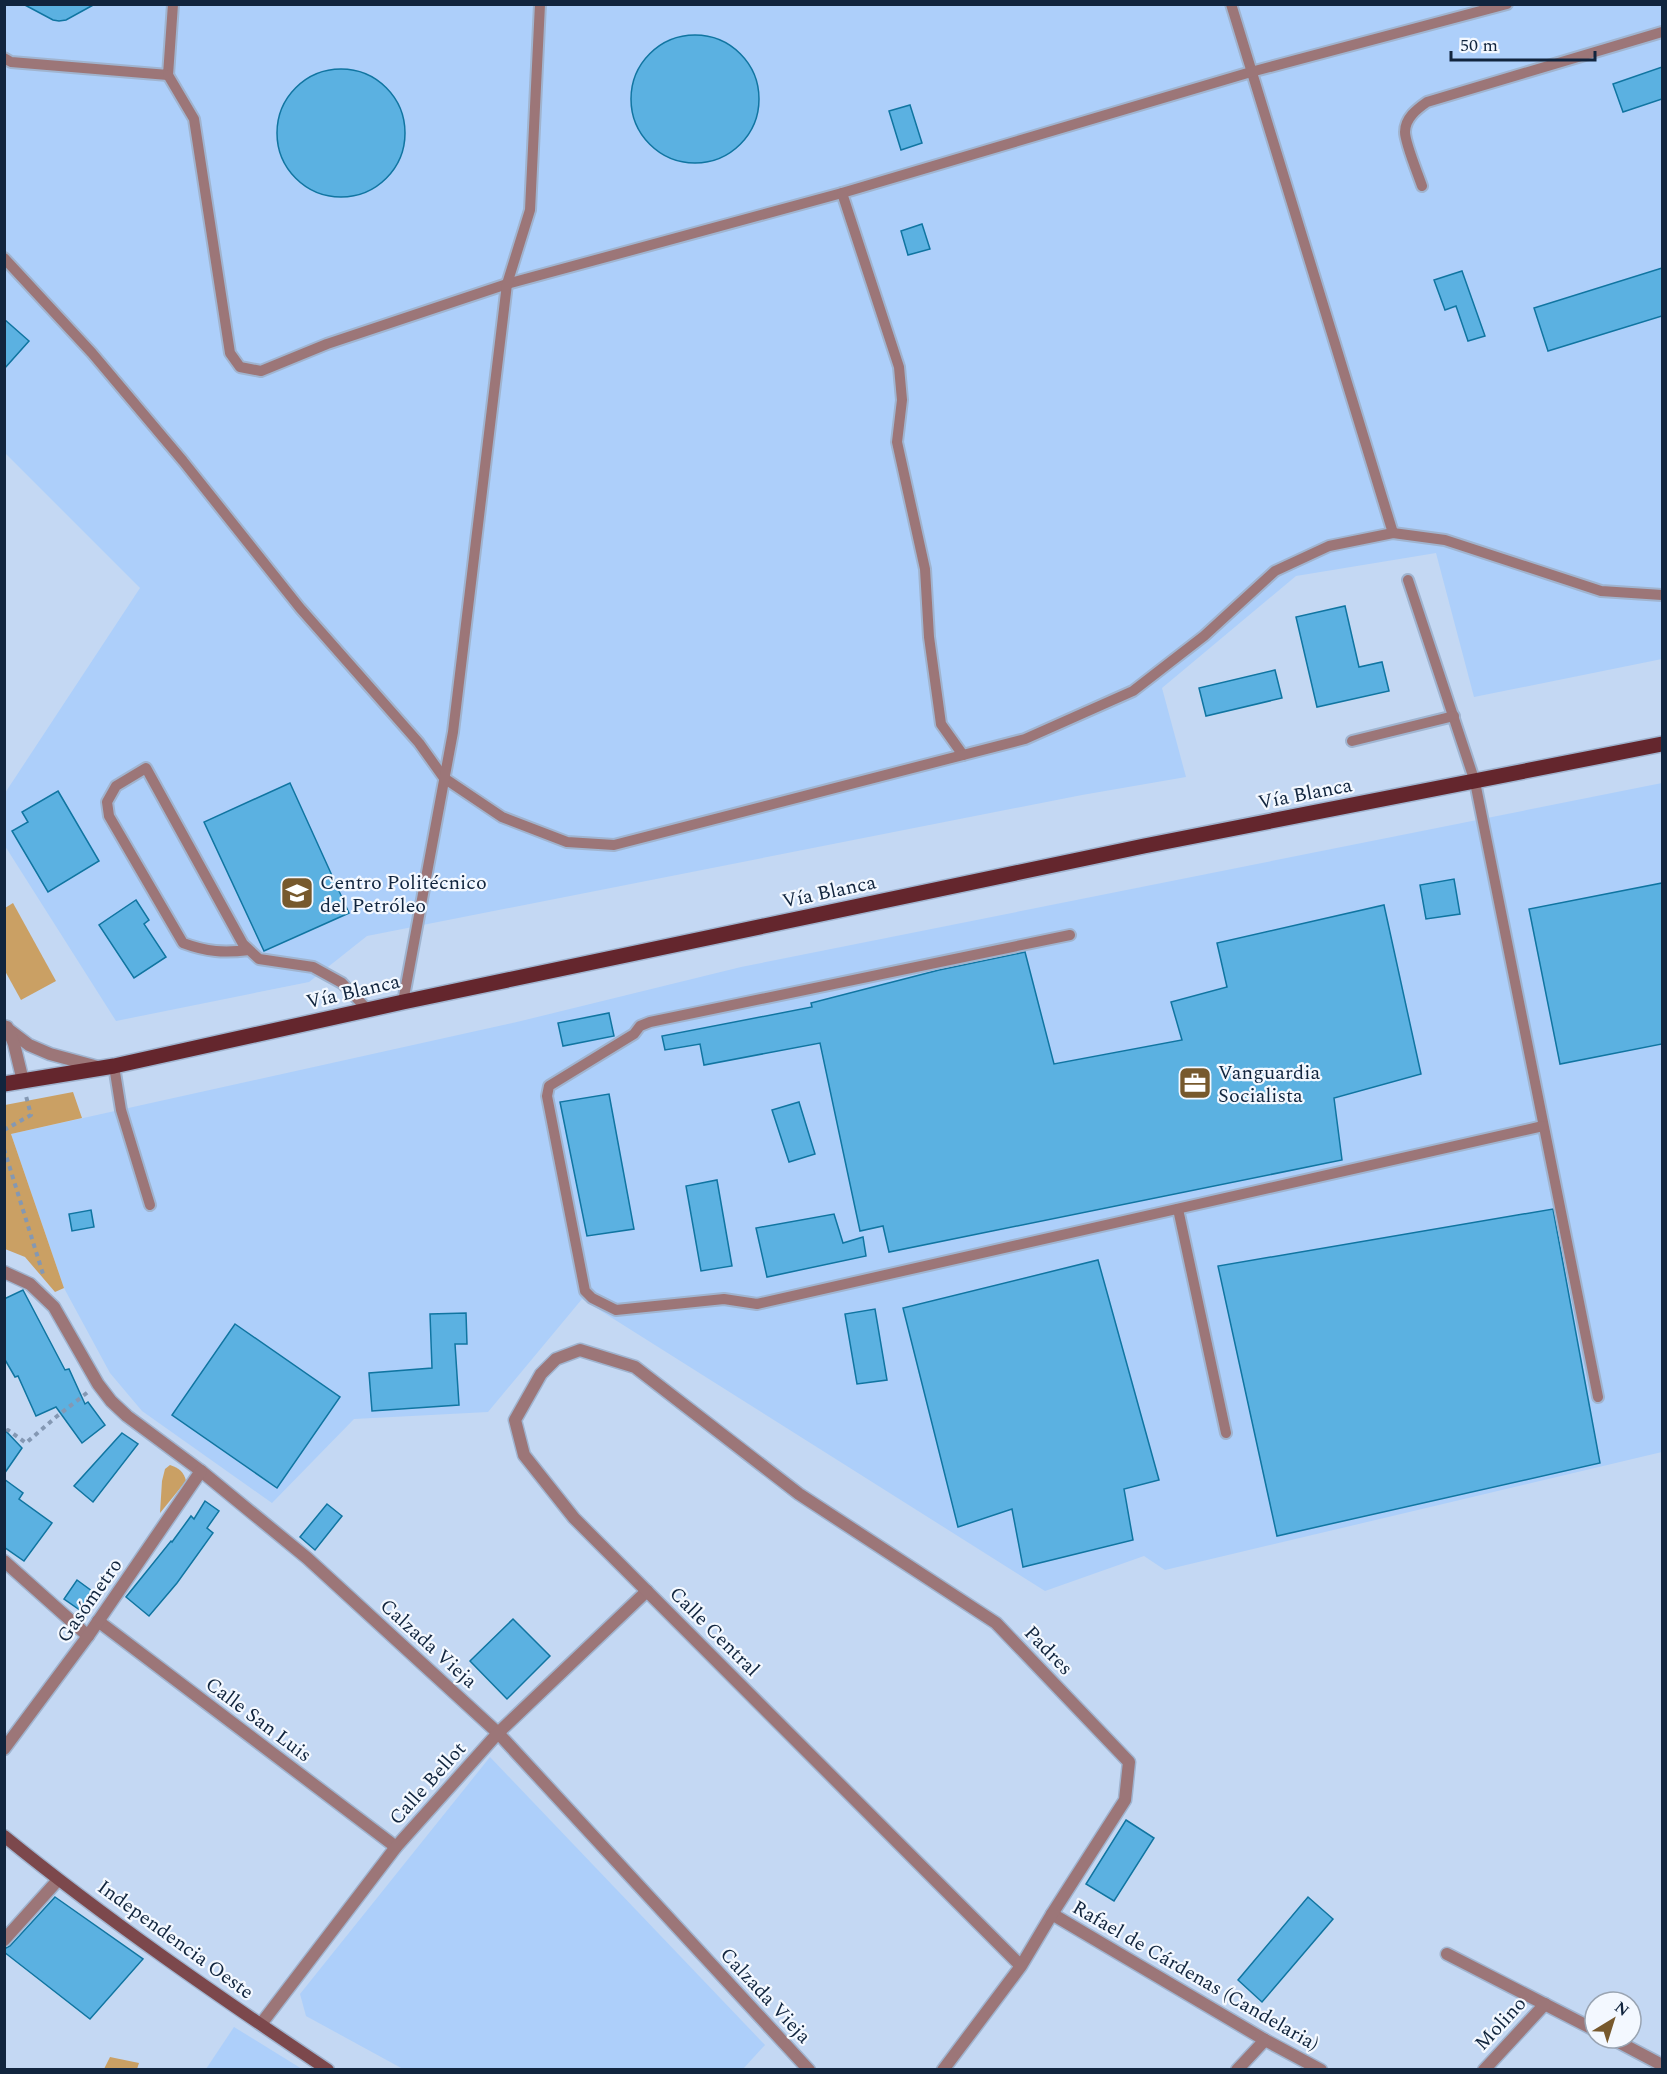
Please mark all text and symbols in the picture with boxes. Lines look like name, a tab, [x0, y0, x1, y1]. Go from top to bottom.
scale bar	[1451, 24, 1595, 62]
text: 50 m	[1460, 32, 1498, 59]
street label: Vía Blanca	[1255, 770, 1355, 818]
street label: Vía Blanca	[779, 867, 879, 917]
place label: Centro Politécnico del Petróleo	[320, 868, 487, 921]
school or university icon: Centro Politécnico del Petróleo	[279, 875, 315, 911]
street label: Vía Blanca	[303, 967, 403, 1017]
place label: Vanguardia Socialista	[1218, 1058, 1320, 1111]
office icon: Vanguardia Socialista	[1177, 1065, 1213, 1101]
street label: Gasómetro	[50, 1552, 130, 1649]
street label: Calle Central	[662, 1580, 766, 1684]
street label: Calzada Vieja	[373, 1592, 484, 1696]
street label: Padres	[1017, 1619, 1080, 1683]
street label: Calle San Luis	[199, 1670, 318, 1770]
street label: Calle Bellot	[382, 1735, 473, 1832]
street label: Independencia Oeste	[91, 1873, 260, 2007]
street label: Rafael de Cárdenas (Candelaria)	[1067, 1893, 1324, 2059]
street label: Calzada Vieja	[713, 1941, 818, 2051]
street label: Molino	[1468, 1990, 1534, 2058]
north arrow	[1583, 1990, 1643, 2050]
text: N	[1609, 1995, 1634, 2022]

